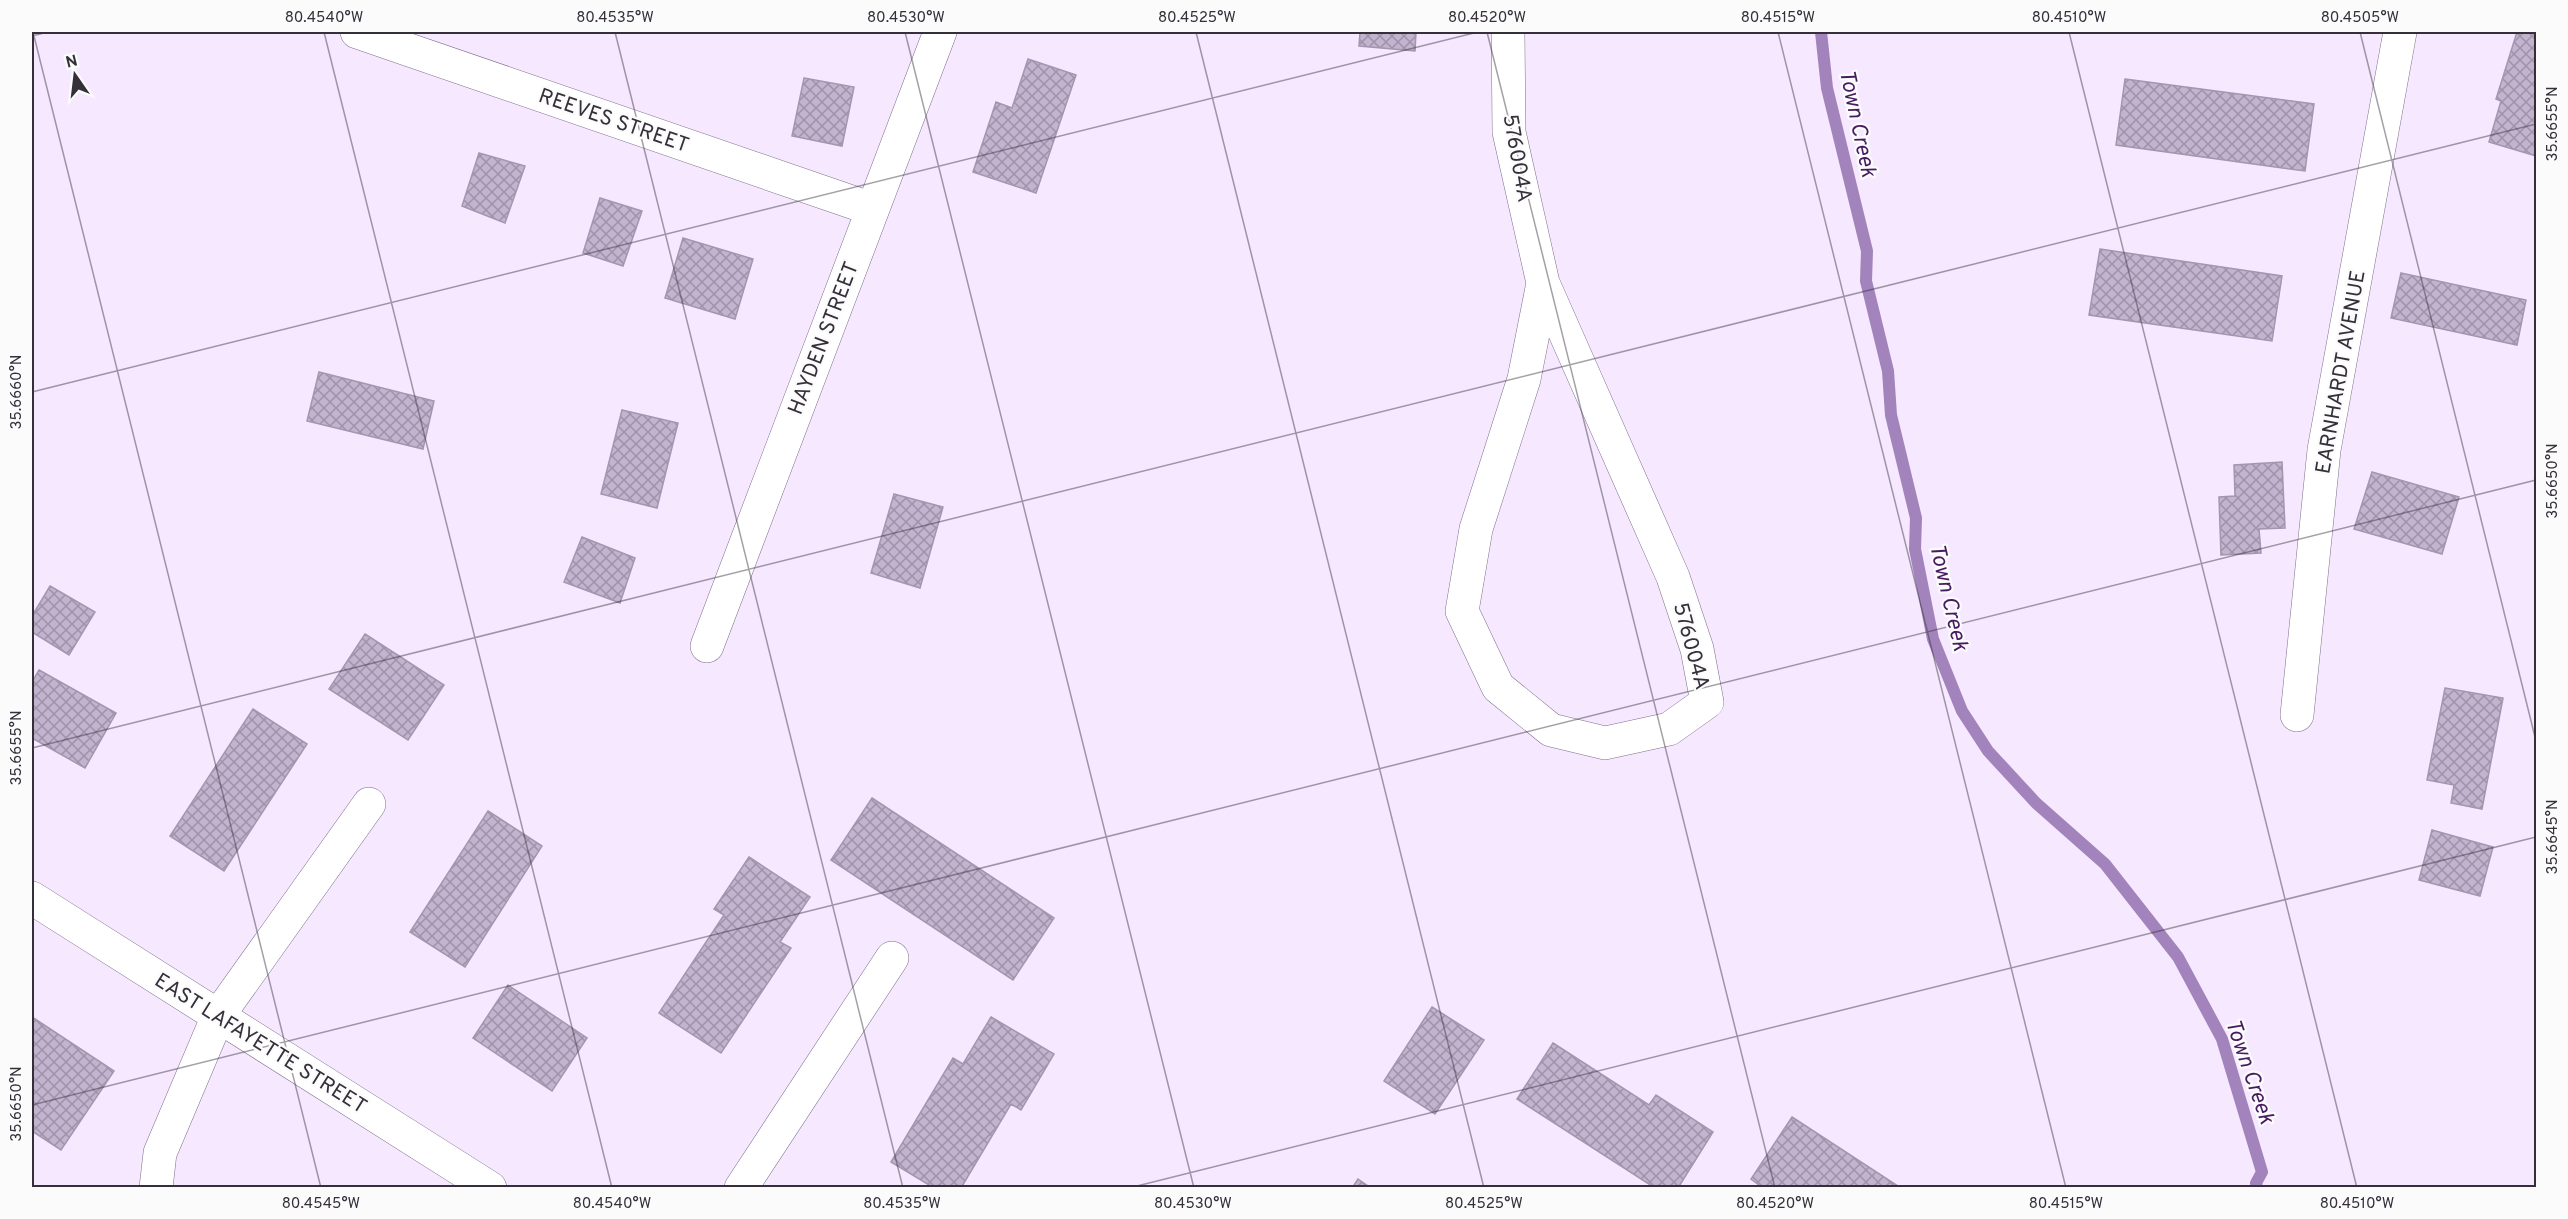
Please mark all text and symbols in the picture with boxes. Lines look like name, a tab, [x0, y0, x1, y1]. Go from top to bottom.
text: 80.4540°W	[285, 9, 363, 28]
text: 80.4535°W	[576, 9, 654, 28]
text: 80.4530°W	[867, 9, 945, 28]
text: 80.4525°W	[1158, 9, 1236, 28]
text: 80.4520°W	[1448, 9, 1526, 28]
text: 80.4515°W	[1741, 9, 1815, 28]
text: 80.4510°W	[2032, 9, 2106, 28]
text: 80.4505°W	[2321, 9, 2399, 28]
north arrow	[45, 45, 105, 105]
text: N	[64, 51, 80, 73]
water label: Town Creek	[1832, 67, 1881, 181]
street label: REEVES STREET	[535, 83, 692, 160]
text: 35.6655°N	[2544, 86, 2563, 162]
street label: 576004A	[1495, 112, 1538, 204]
street label: HAYDEN STREET	[783, 258, 866, 419]
street label: EARNHARDT AVENUE	[2310, 268, 2373, 476]
text: 35.6660°N	[8, 355, 27, 429]
text: 35.6650°N	[2544, 443, 2563, 519]
water label: Town Creek	[1922, 541, 1973, 655]
street label: 576004A	[1666, 600, 1715, 693]
text: 35.6655°N	[8, 710, 27, 786]
text: 35.6645°N	[2544, 799, 2563, 875]
street label: EAST LAFAYETTE STREET	[149, 968, 371, 1121]
water label: Town Creek	[2218, 1016, 2280, 1129]
text: 35.6650°N	[8, 1066, 27, 1142]
text: 80.4545°W	[282, 1195, 360, 1214]
text: 80.4540°W	[573, 1195, 651, 1214]
text: 80.4535°W	[863, 1195, 941, 1214]
text: 80.4530°W	[1154, 1195, 1232, 1214]
text: 80.4525°W	[1445, 1195, 1523, 1214]
text: 80.4520°W	[1736, 1195, 1814, 1214]
text: 80.4515°W	[2029, 1195, 2103, 1214]
text: 80.4510°W	[2320, 1195, 2394, 1214]

